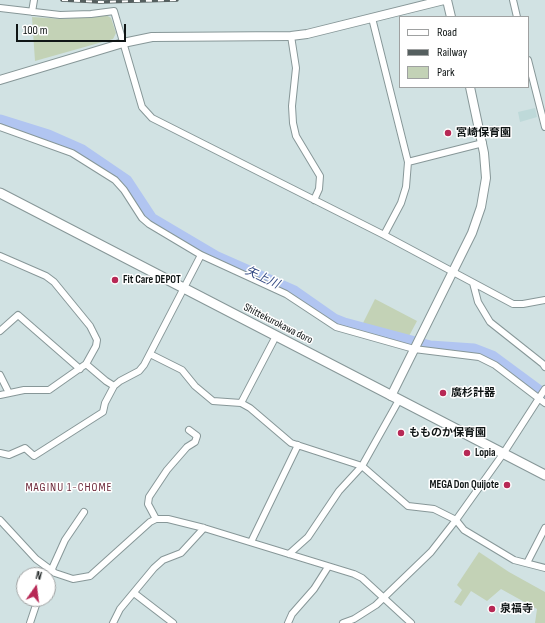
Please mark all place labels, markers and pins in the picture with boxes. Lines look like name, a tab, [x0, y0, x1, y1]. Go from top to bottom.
place label: 宮崎保育園	[456, 126, 511, 140]
marker: 宮崎保育園	[443, 128, 453, 138]
place label: Fit Care DEPOT	[123, 273, 181, 287]
marker: Fit Care DEPOT	[110, 275, 120, 285]
place label: 廣杉計器	[451, 386, 495, 400]
marker: 廣杉計器	[438, 388, 448, 398]
place label: もものか保育園	[409, 426, 486, 440]
marker: もものか保育園	[396, 428, 406, 438]
place label: Lopia	[475, 446, 496, 460]
marker: Lopia	[462, 448, 472, 458]
place label: MEGA Don Quijote	[430, 478, 499, 492]
marker: MEGA Don Quijote	[502, 480, 512, 490]
place label: 泉福寺	[500, 602, 533, 616]
marker: 泉福寺	[487, 604, 497, 614]

